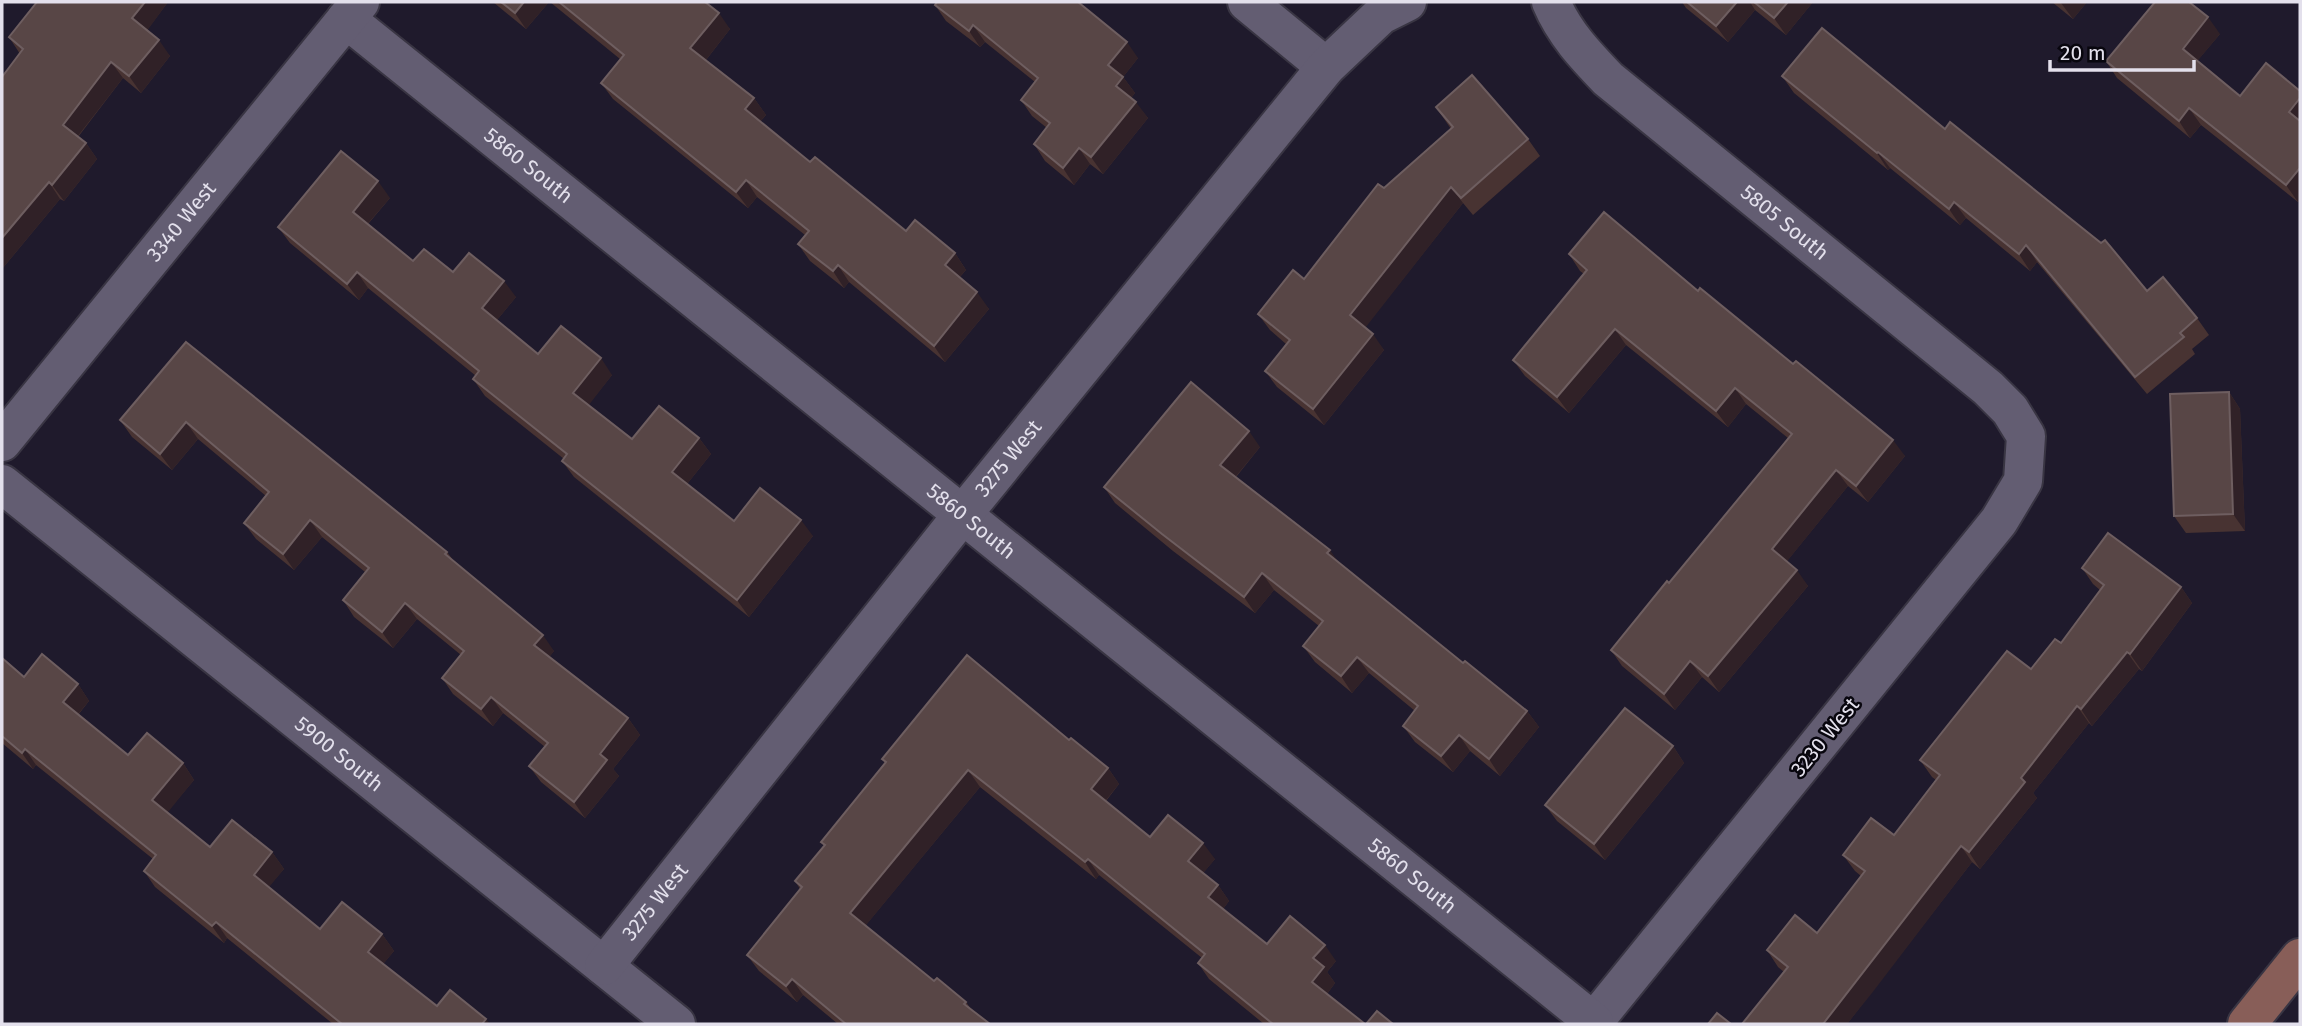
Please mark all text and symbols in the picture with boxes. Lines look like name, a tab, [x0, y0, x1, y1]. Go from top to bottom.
scale bar	[2050, 28, 2194, 72]
text: 20 m	[2060, 40, 2106, 66]
street label: 5860 South	[479, 122, 578, 209]
street label: 3340 West	[141, 176, 222, 267]
street label: 5805 South	[1735, 179, 1834, 266]
street label: 3275 West	[969, 414, 1047, 502]
street label: 5860 South	[921, 478, 1021, 565]
street label: 3230 West	[1785, 692, 1865, 782]
street label: 5900 South	[290, 711, 389, 797]
street label: 5860 South	[1363, 832, 1462, 919]
street label: 3275 West	[616, 858, 694, 946]

